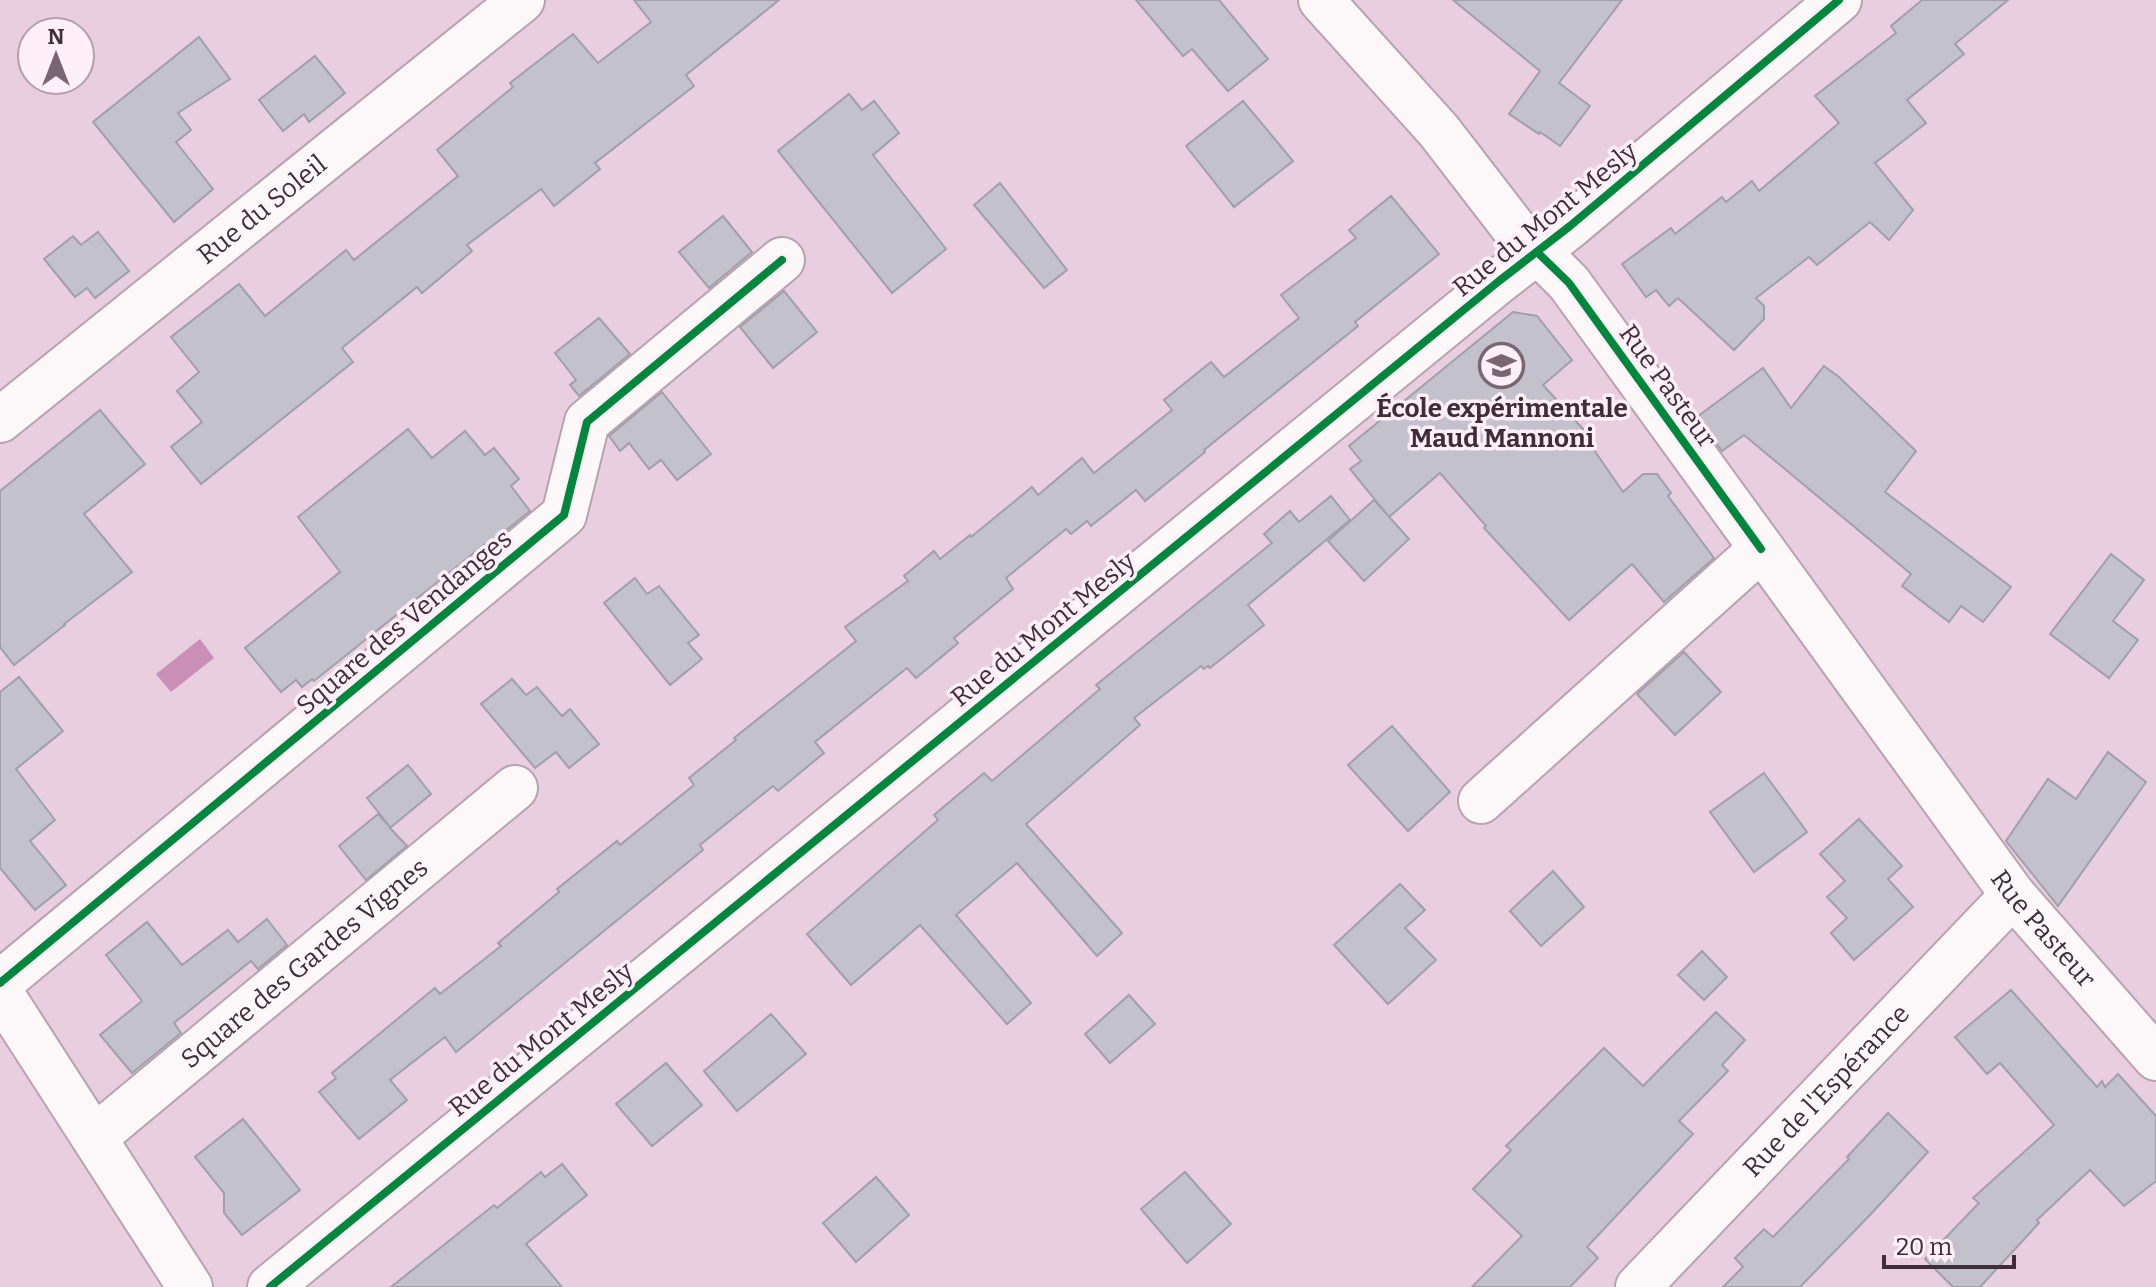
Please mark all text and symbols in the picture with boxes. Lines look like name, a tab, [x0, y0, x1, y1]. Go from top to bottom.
north arrow	[16, 16, 96, 96]
text: N	[48, 23, 65, 50]
street label: Rue du Mont Mesly	[1447, 135, 1644, 303]
street label: Rue du Soleil	[192, 149, 333, 271]
street label: Rue Pasteur	[1613, 319, 1723, 454]
school or university icon: École expérimentale Maud Mannoni	[1478, 341, 1526, 389]
place label: École expérimentale Maud Mannoni	[1376, 392, 1628, 454]
street label: Square des Vendanges	[290, 523, 518, 722]
street label: Rue du Mont Mesly	[945, 545, 1142, 713]
street label: Square des Gardes Vignes	[175, 852, 434, 1075]
street label: Rue Pasteur	[1984, 864, 2102, 994]
street label: Rue du Mont Mesly	[443, 955, 640, 1123]
street label: Rue de l'Espérance	[1737, 998, 1916, 1183]
scale bar	[1884, 1219, 2014, 1269]
text: 20 m	[1896, 1233, 1952, 1261]

